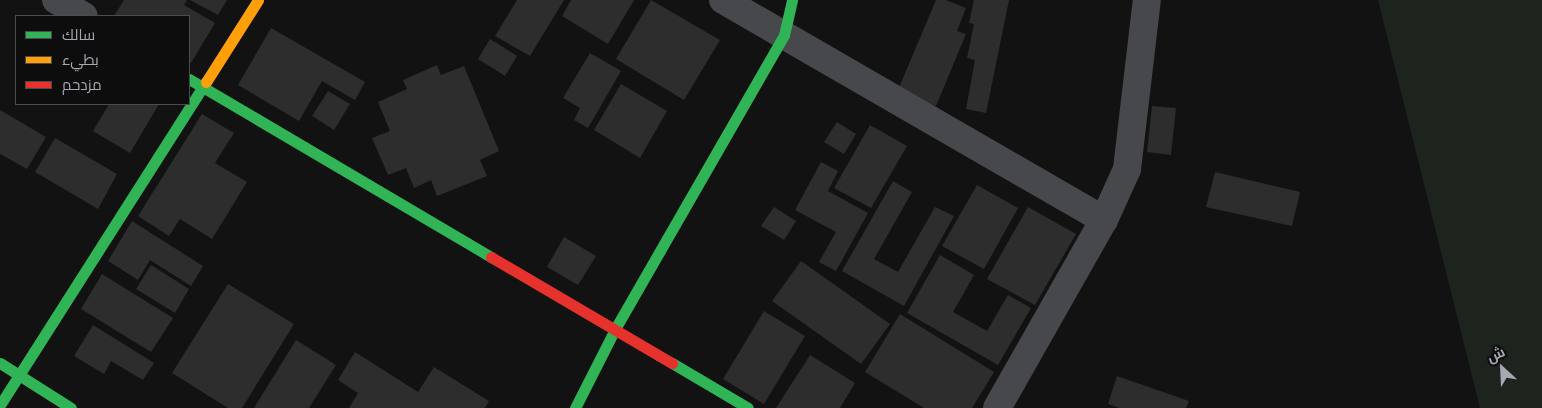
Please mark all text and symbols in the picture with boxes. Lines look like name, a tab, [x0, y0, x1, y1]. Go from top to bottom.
legend	[15, 15, 190, 105]
text: سالك	[62, 24, 95, 45]
text: بطيء	[62, 49, 99, 70]
text: مزدحم	[62, 74, 102, 95]
text: ش	[1484, 342, 1508, 366]
north arrow	[1477, 343, 1527, 393]

